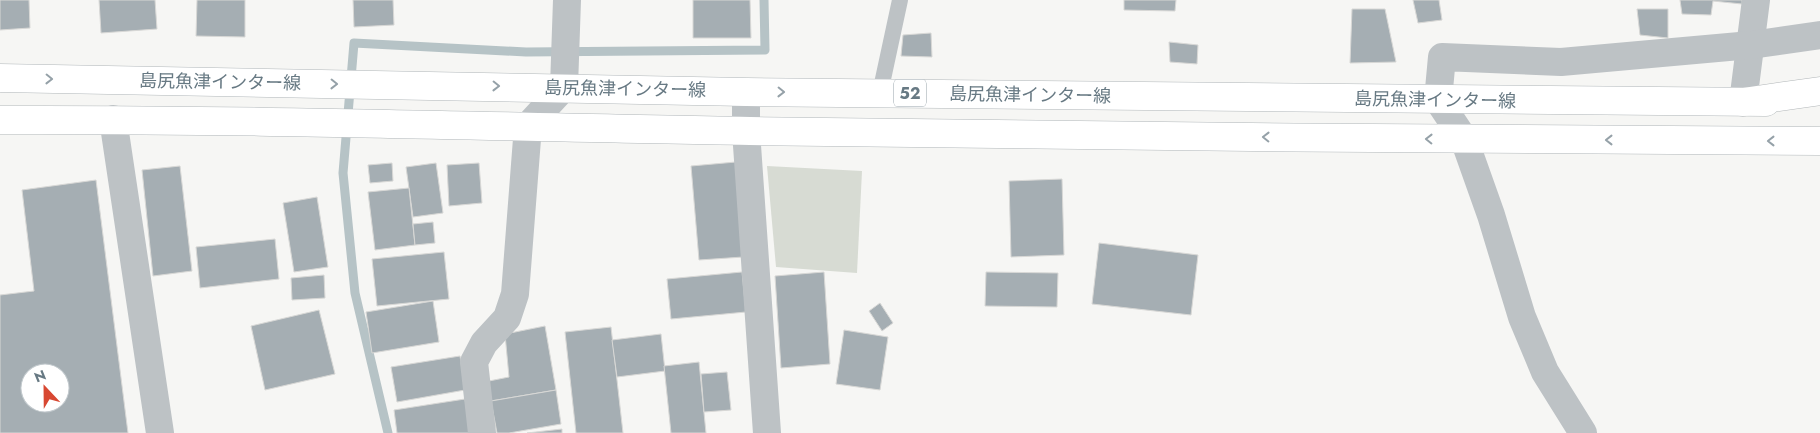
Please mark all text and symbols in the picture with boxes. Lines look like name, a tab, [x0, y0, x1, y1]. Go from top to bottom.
street label: 島尻魚津インター線	[139, 68, 301, 96]
one-way arrow	[45, 74, 53, 84]
street label: 島尻魚津インター線	[544, 75, 706, 103]
one-way arrow	[330, 79, 338, 89]
road number: 52	[894, 80, 926, 106]
one-way arrow	[492, 81, 500, 92]
street label: 島尻魚津インター線	[949, 81, 1111, 109]
street label: 島尻魚津インター線	[1354, 86, 1516, 114]
one-way arrow	[778, 87, 785, 97]
one-way arrow	[1262, 132, 1270, 142]
one-way arrow	[1425, 133, 1433, 144]
one-way arrow	[1605, 135, 1612, 145]
one-way arrow	[1767, 136, 1775, 146]
north arrow	[20, 363, 70, 413]
text: N	[31, 365, 49, 387]

